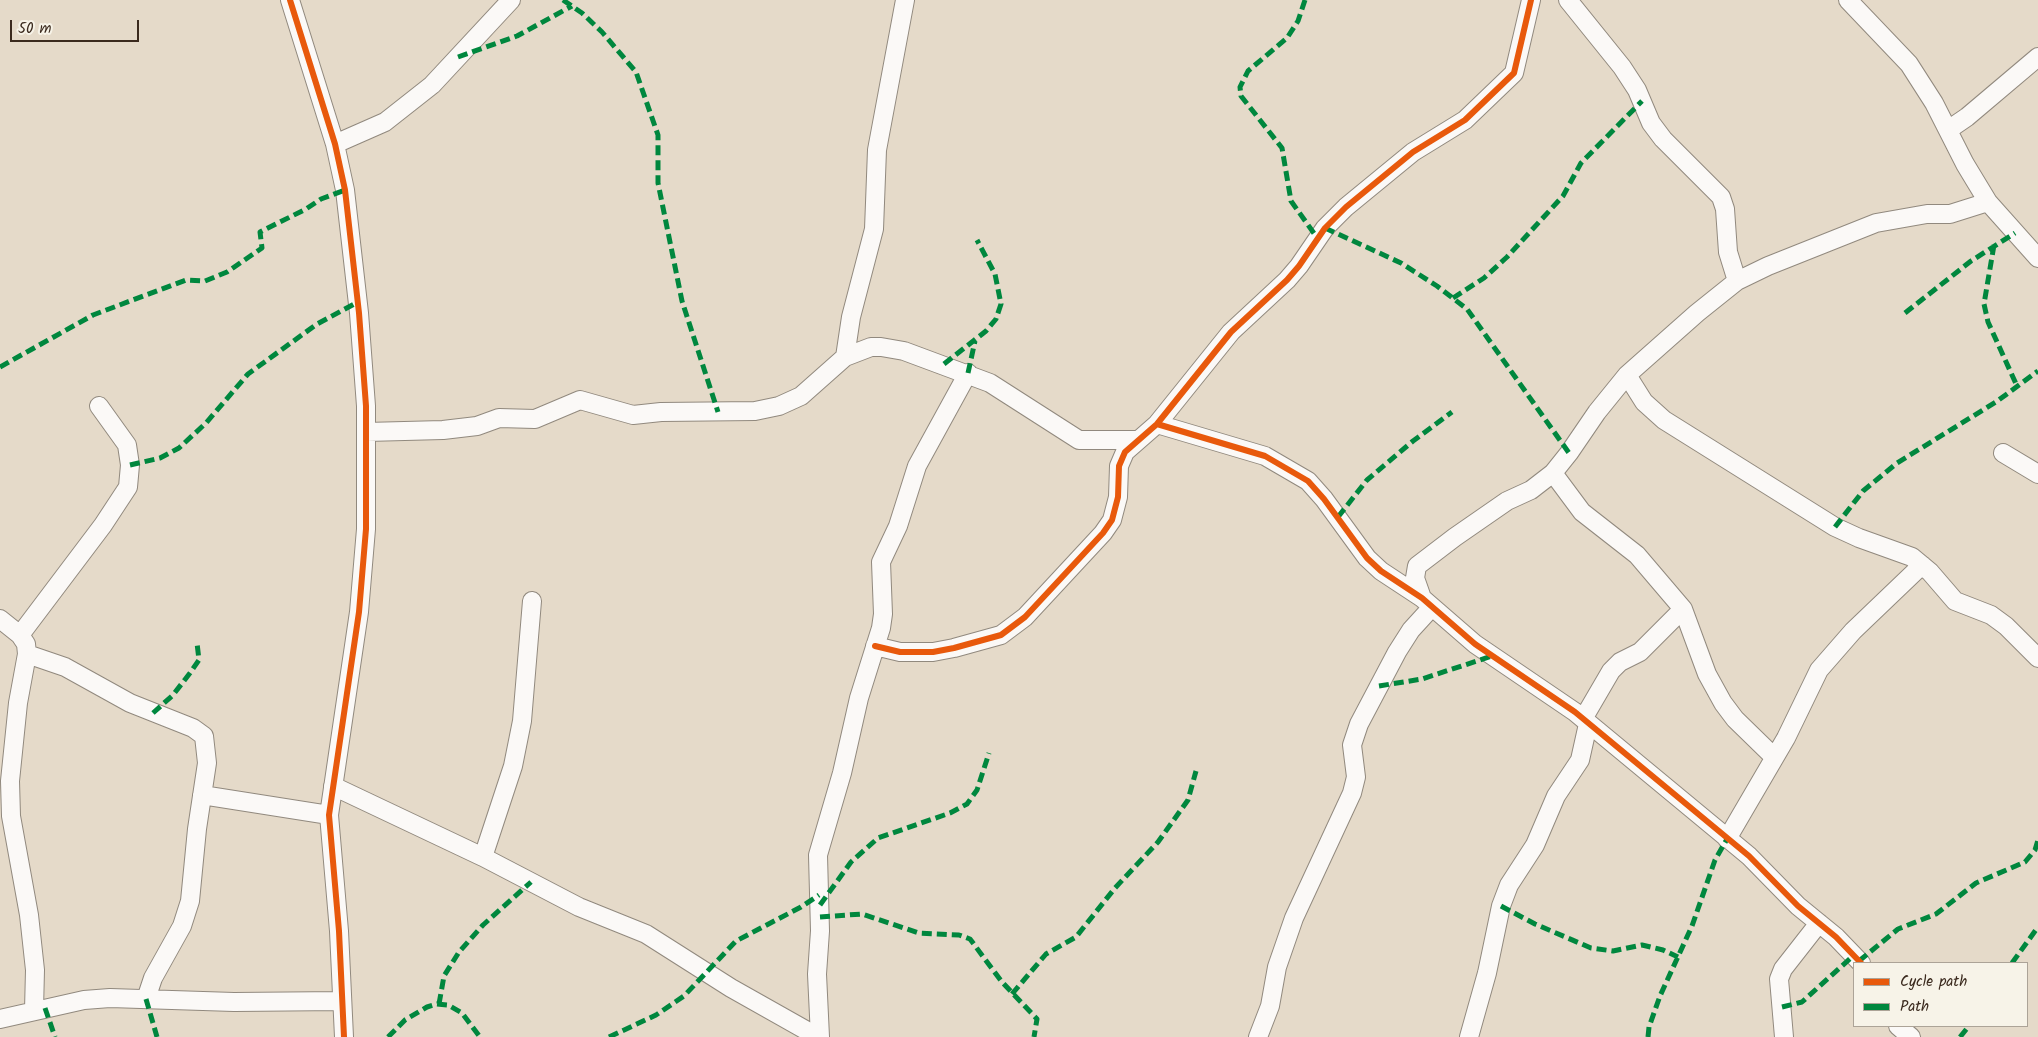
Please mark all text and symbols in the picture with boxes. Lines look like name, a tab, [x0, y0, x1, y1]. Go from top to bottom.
scale bar	[12, 10, 141, 42]
text: 50 m	[18, 17, 52, 41]
legend	[1853, 962, 2028, 1027]
text: Cycle path	[1900, 970, 1967, 994]
text: Path	[1900, 995, 1929, 1019]

